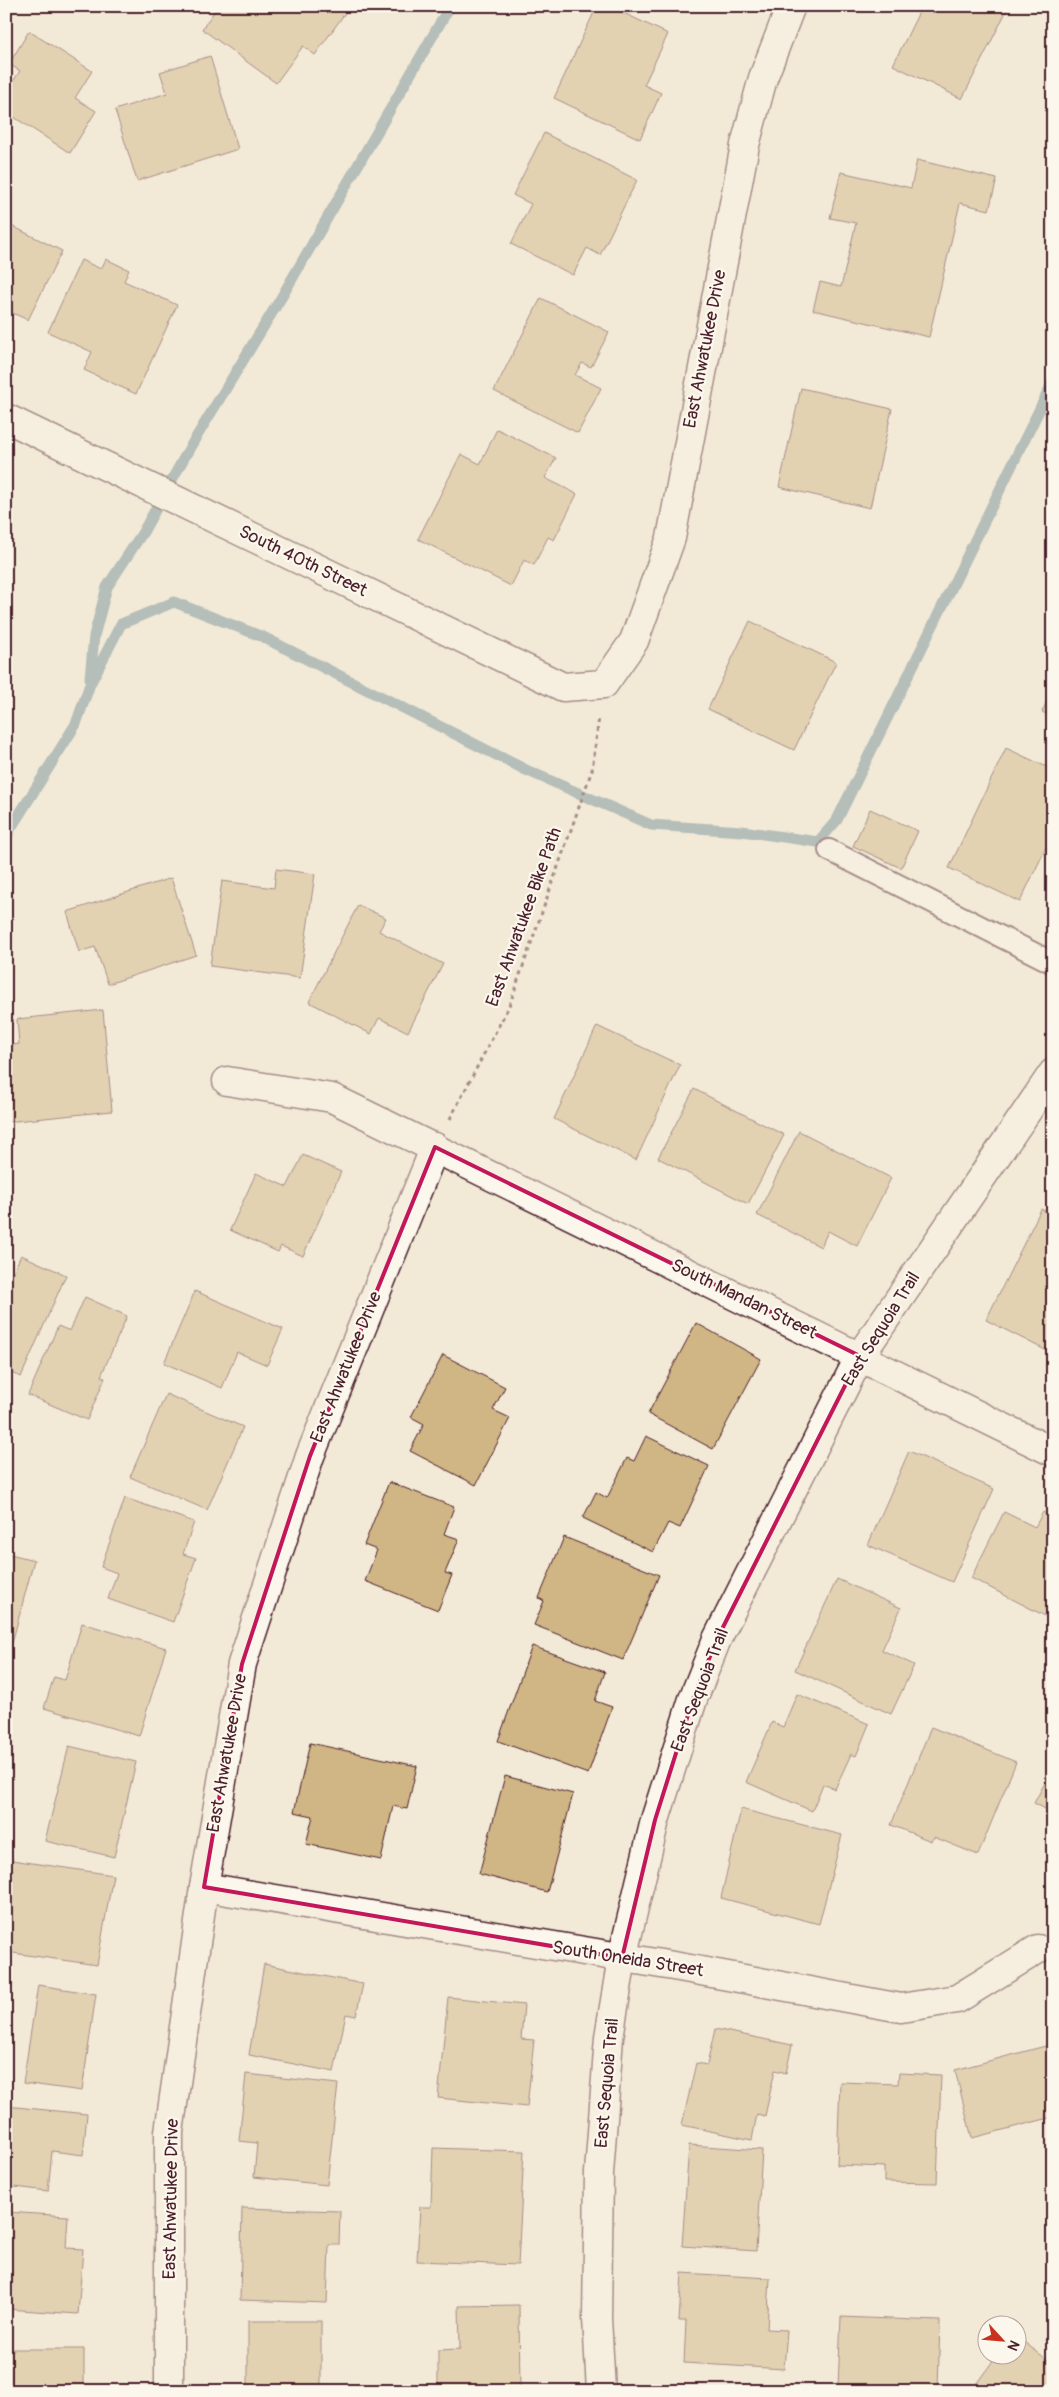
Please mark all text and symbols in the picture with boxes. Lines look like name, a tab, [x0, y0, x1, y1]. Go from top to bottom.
street label: East Ahwatukee Drive	[678, 268, 732, 430]
street label: South 40th Street	[235, 520, 372, 602]
street label: East Ahwatukee Bike Path	[481, 824, 567, 1010]
street label: South Mandan Street	[667, 1254, 821, 1345]
street label: East Sequoia Trail	[837, 1267, 925, 1391]
street label: East Ahwatukee Drive	[305, 1288, 387, 1446]
street label: East Sequoia Trail	[666, 1625, 734, 1755]
street label: East Ahwatukee Drive	[202, 1672, 252, 1834]
street label: South Oneida Street	[551, 1936, 706, 1982]
street label: East Sequoia Trail	[590, 2017, 624, 2149]
street label: East Ahwatukee Drive	[158, 2118, 184, 2280]
north arrow	[976, 2314, 1026, 2364]
text: N	[1004, 2337, 1023, 2353]

